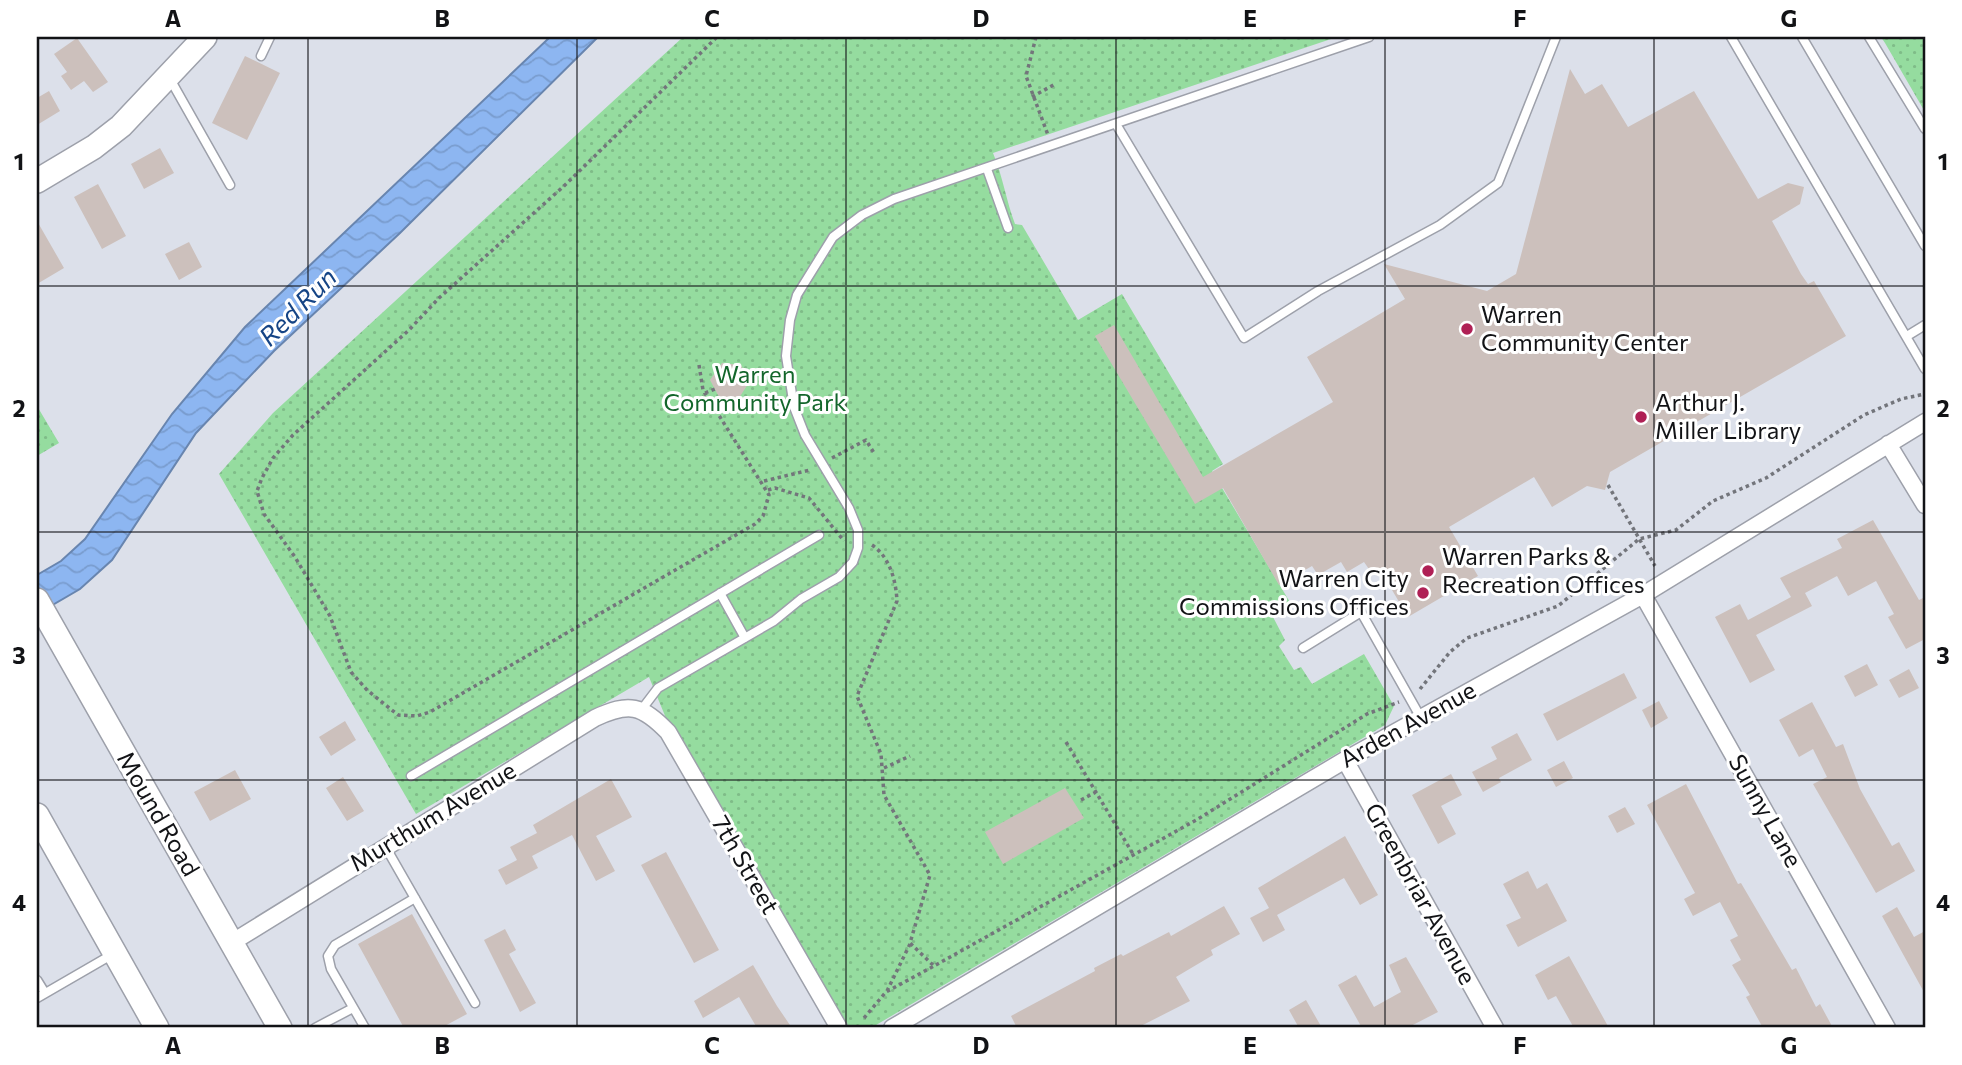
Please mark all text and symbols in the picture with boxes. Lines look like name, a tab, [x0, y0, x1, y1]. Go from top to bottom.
text: A	[165, 4, 182, 32]
text: B	[434, 4, 450, 32]
text: C	[704, 4, 720, 32]
text: D	[973, 4, 990, 32]
text: E	[1243, 4, 1257, 32]
text: F	[1513, 4, 1527, 32]
text: G	[1781, 4, 1797, 32]
text: 1	[14, 147, 24, 175]
text: 1	[1938, 147, 1948, 175]
water label: Red Run	[252, 261, 342, 351]
place label: Warren Community Center	[1481, 299, 1689, 356]
marker: Warren Community Center	[1459, 321, 1475, 337]
park label: Warren Community Park	[663, 359, 847, 416]
place label: Arthur J. Miller Library	[1655, 387, 1801, 444]
text: 2	[12, 394, 26, 422]
text: 2	[1936, 394, 1950, 422]
marker: Arthur J. Miller Library	[1633, 409, 1649, 425]
place label: Warren Parks & Recreation Offices	[1442, 541, 1645, 598]
place label: Warren City Commissions Offices	[1179, 563, 1409, 620]
marker: Warren Parks & Recreation Offices	[1420, 563, 1436, 579]
marker: Warren City Commissions Offices	[1415, 585, 1431, 601]
text: 3	[12, 641, 26, 669]
text: 3	[1936, 641, 1950, 669]
street label: Arden Avenue	[1334, 674, 1480, 773]
street label: Mound Road	[112, 746, 207, 881]
street label: Sunny Lane	[1723, 749, 1809, 872]
street label: Murthum Avenue	[344, 755, 520, 877]
street label: Greenbriar Avenue	[1360, 798, 1483, 989]
street label: 7th Street	[707, 810, 786, 919]
text: 4	[12, 888, 26, 916]
text: 4	[1936, 888, 1950, 916]
text: A	[165, 1031, 182, 1059]
text: B	[434, 1031, 450, 1059]
text: C	[704, 1031, 720, 1059]
text: D	[973, 1031, 990, 1059]
text: E	[1243, 1031, 1257, 1059]
text: F	[1513, 1031, 1527, 1059]
text: G	[1781, 1031, 1797, 1059]

